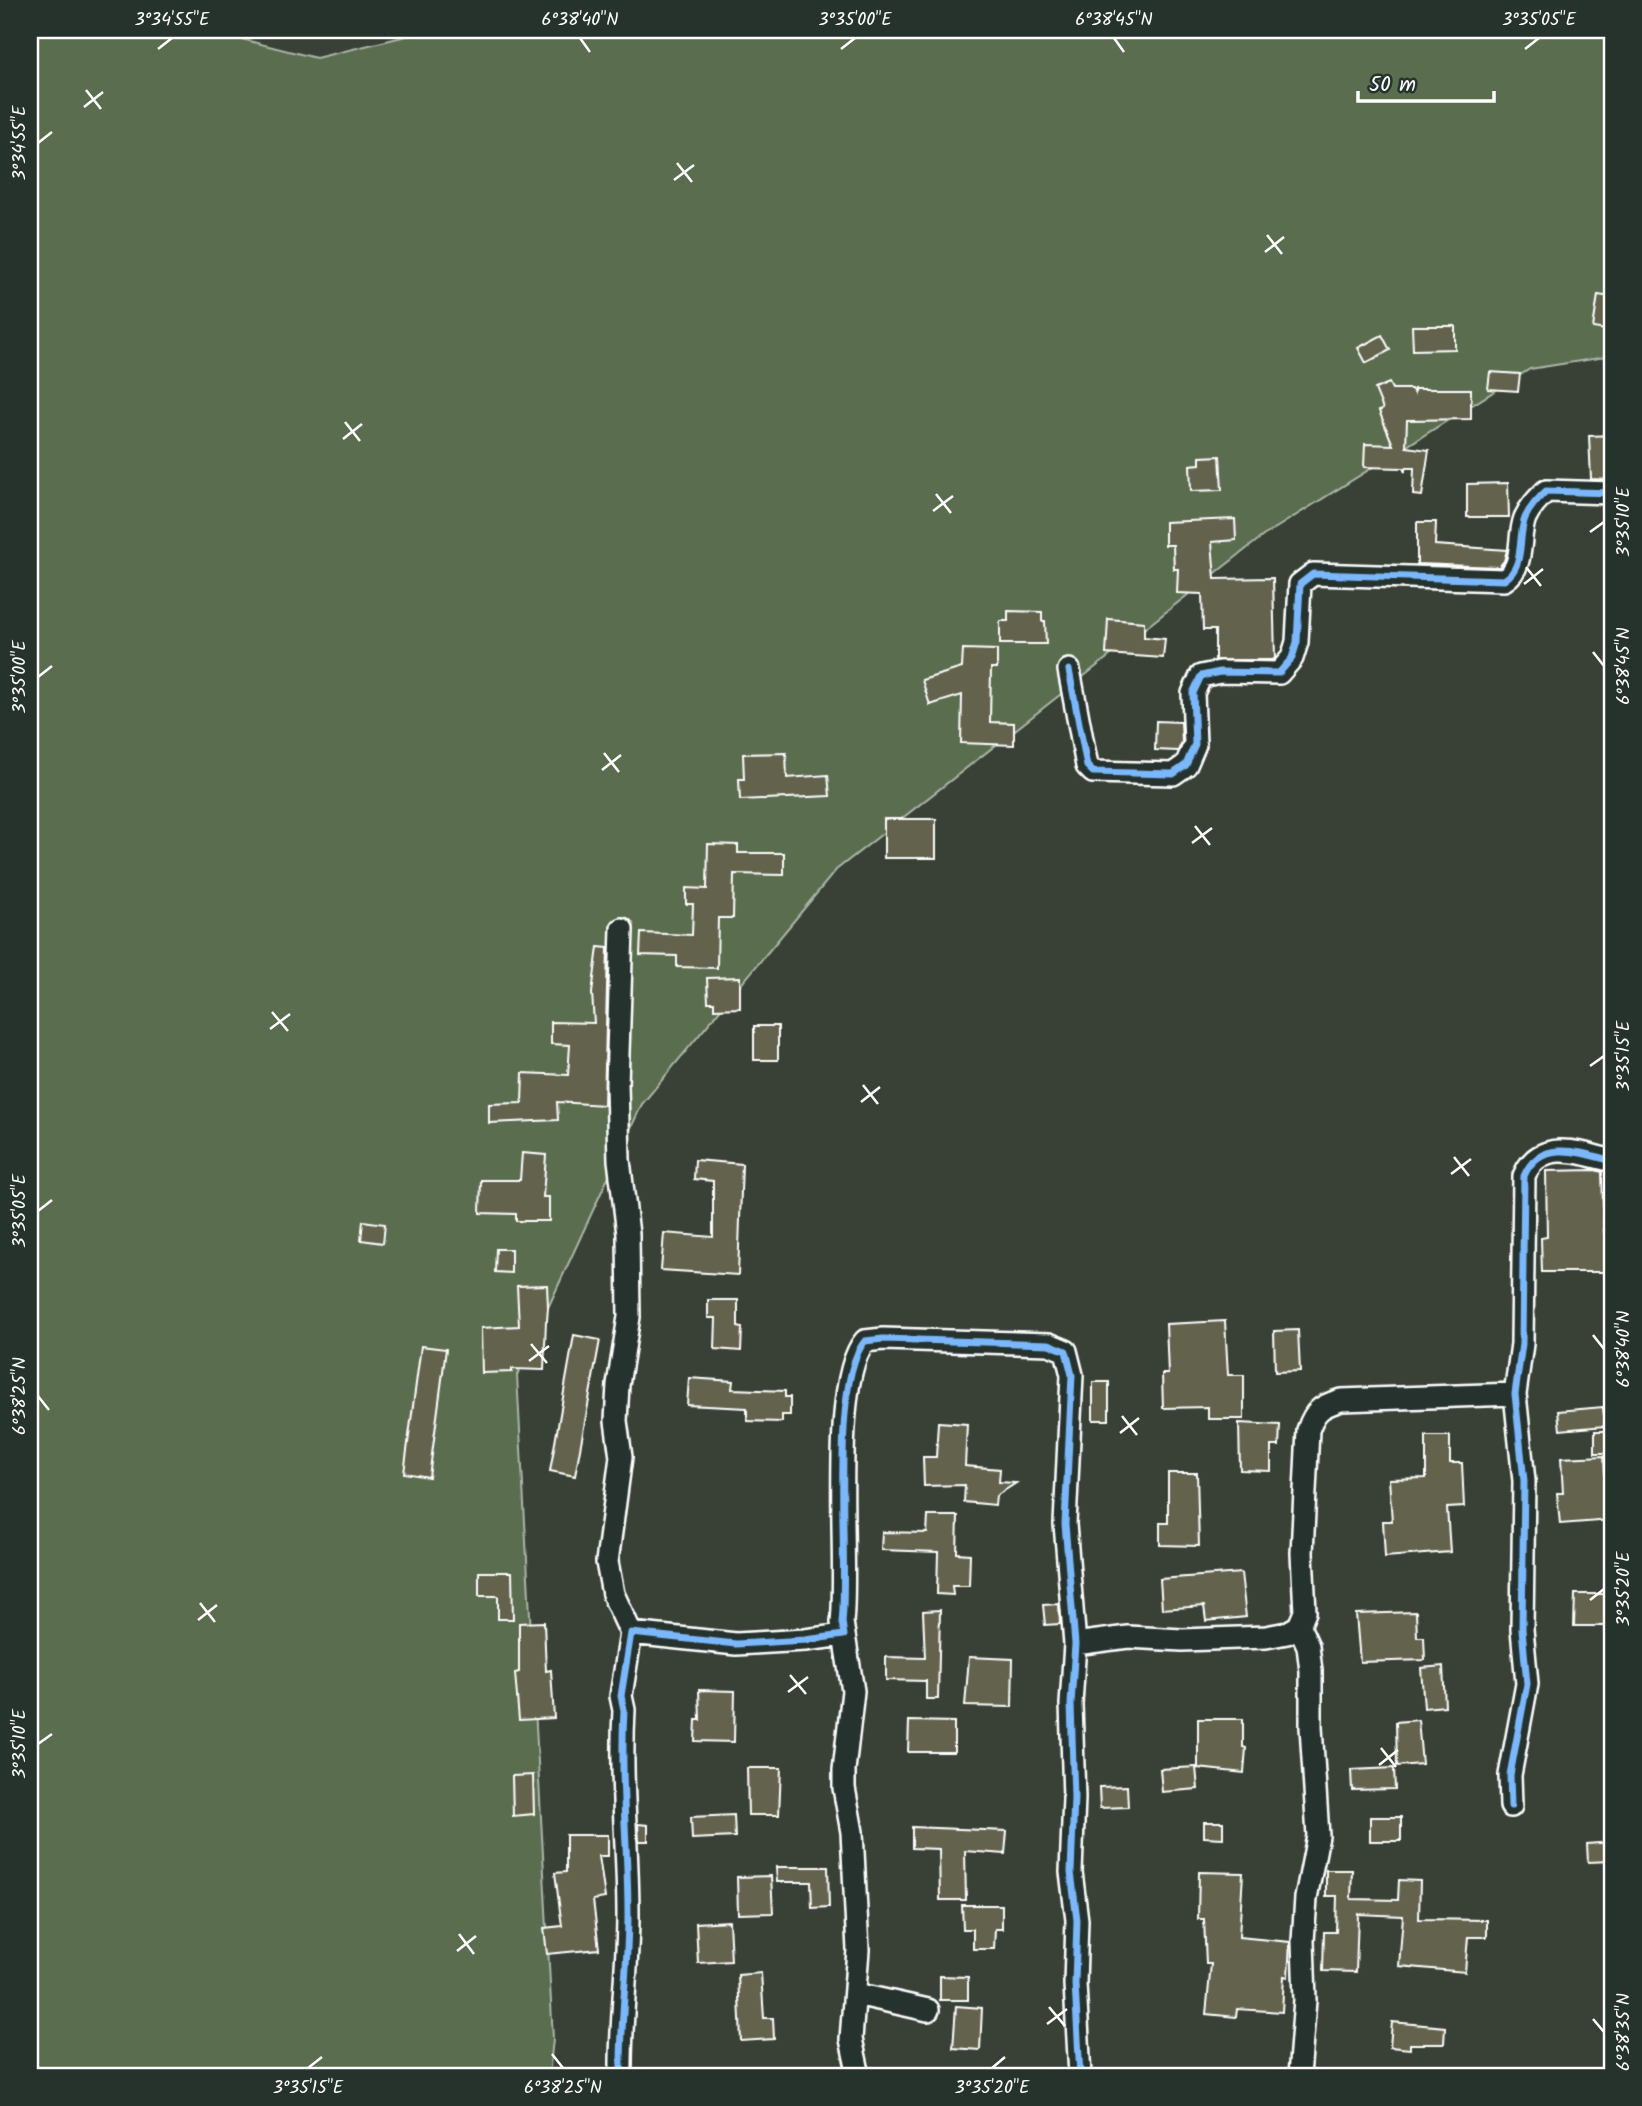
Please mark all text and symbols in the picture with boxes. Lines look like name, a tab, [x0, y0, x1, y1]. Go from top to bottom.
text: 3°34'55"E	[134, 6, 210, 35]
text: 6°38'40"N	[542, 6, 618, 35]
text: 3°35'00"E	[818, 6, 892, 35]
text: 6°38'45"N	[1075, 6, 1153, 35]
text: 3°35'05"E	[1502, 6, 1577, 35]
scale bar	[1358, 60, 1495, 104]
text: 50 m	[1369, 69, 1416, 102]
text: 3°34'55"E	[6, 105, 35, 181]
text: 3°35'10"E	[1610, 486, 1639, 557]
text: 6°38'45"N	[1610, 627, 1639, 705]
text: 3°35'00"E	[6, 640, 35, 714]
text: 3°35'15"E	[1610, 1020, 1639, 1091]
text: 3°35'05"E	[6, 1173, 35, 1248]
text: 6°38'40"N	[1610, 1311, 1639, 1387]
text: 6°38'25"N	[6, 1357, 35, 1435]
text: 3°35'20"E	[1610, 1551, 1639, 1626]
text: 3°35'10"E	[6, 1708, 35, 1779]
text: 6°38'35"N	[1610, 1993, 1639, 2071]
text: 3°35'15"E	[273, 2074, 344, 2103]
text: 6°38'25"N	[524, 2074, 602, 2103]
text: 3°35'20"E	[955, 2074, 1030, 2103]

